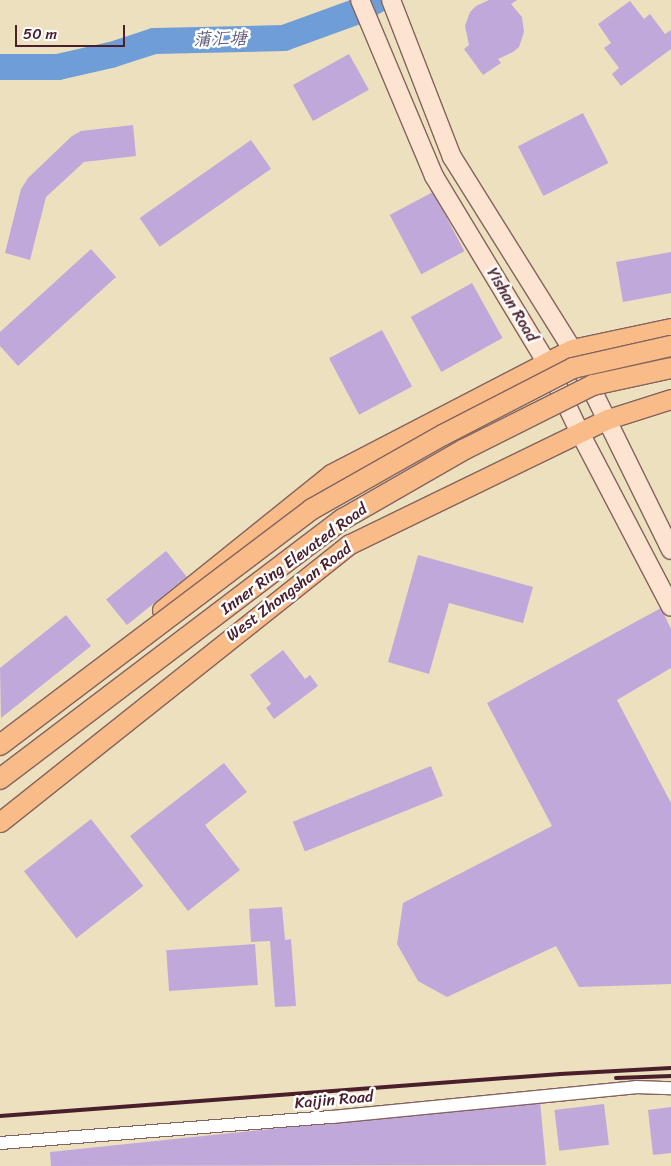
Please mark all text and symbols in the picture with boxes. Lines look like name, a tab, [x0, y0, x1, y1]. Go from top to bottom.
scale bar	[18, 15, 128, 47]
text: 50 m	[23, 21, 57, 47]
water label: 蒲汇塘	[193, 28, 247, 50]
street label: Yishan Road	[482, 264, 542, 346]
street label: Inner Ring Elevated Road	[217, 500, 371, 618]
street label: West Zhongshan Road	[222, 538, 356, 646]
street label: Kaijin Road	[294, 1087, 374, 1113]

